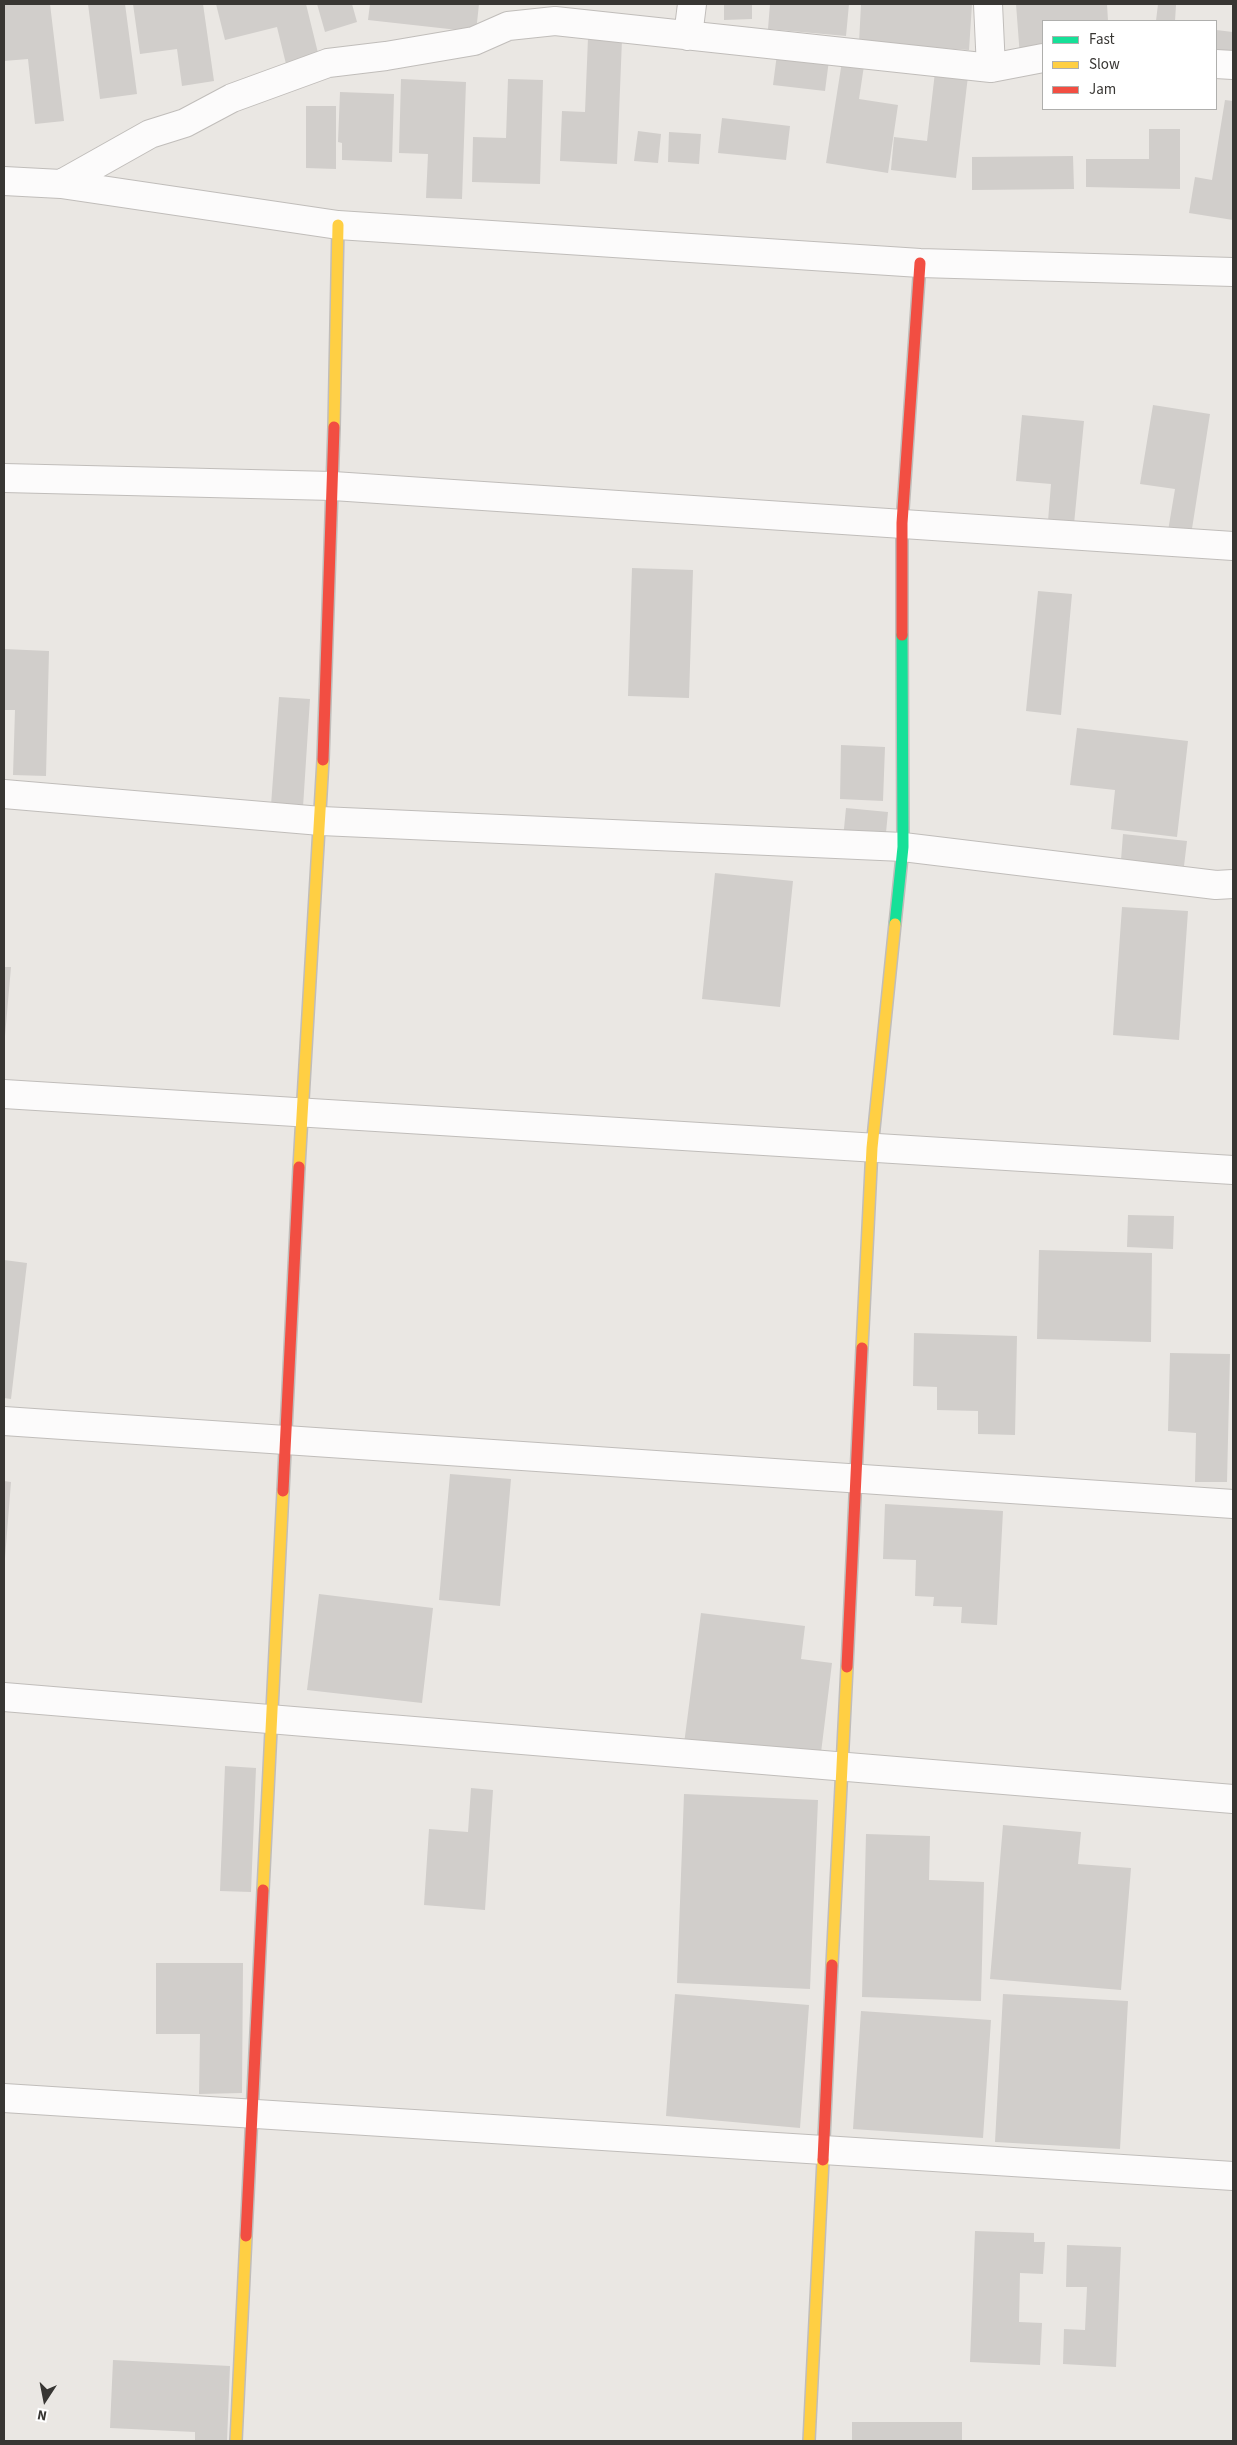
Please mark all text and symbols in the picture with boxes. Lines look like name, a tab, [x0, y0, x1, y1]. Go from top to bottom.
legend	[1042, 20, 1217, 110]
text: Fast	[1089, 29, 1115, 50]
text: Slow	[1089, 54, 1120, 75]
text: Jam	[1089, 79, 1116, 100]
north arrow	[20, 2375, 70, 2425]
text: N	[36, 2404, 49, 2425]

